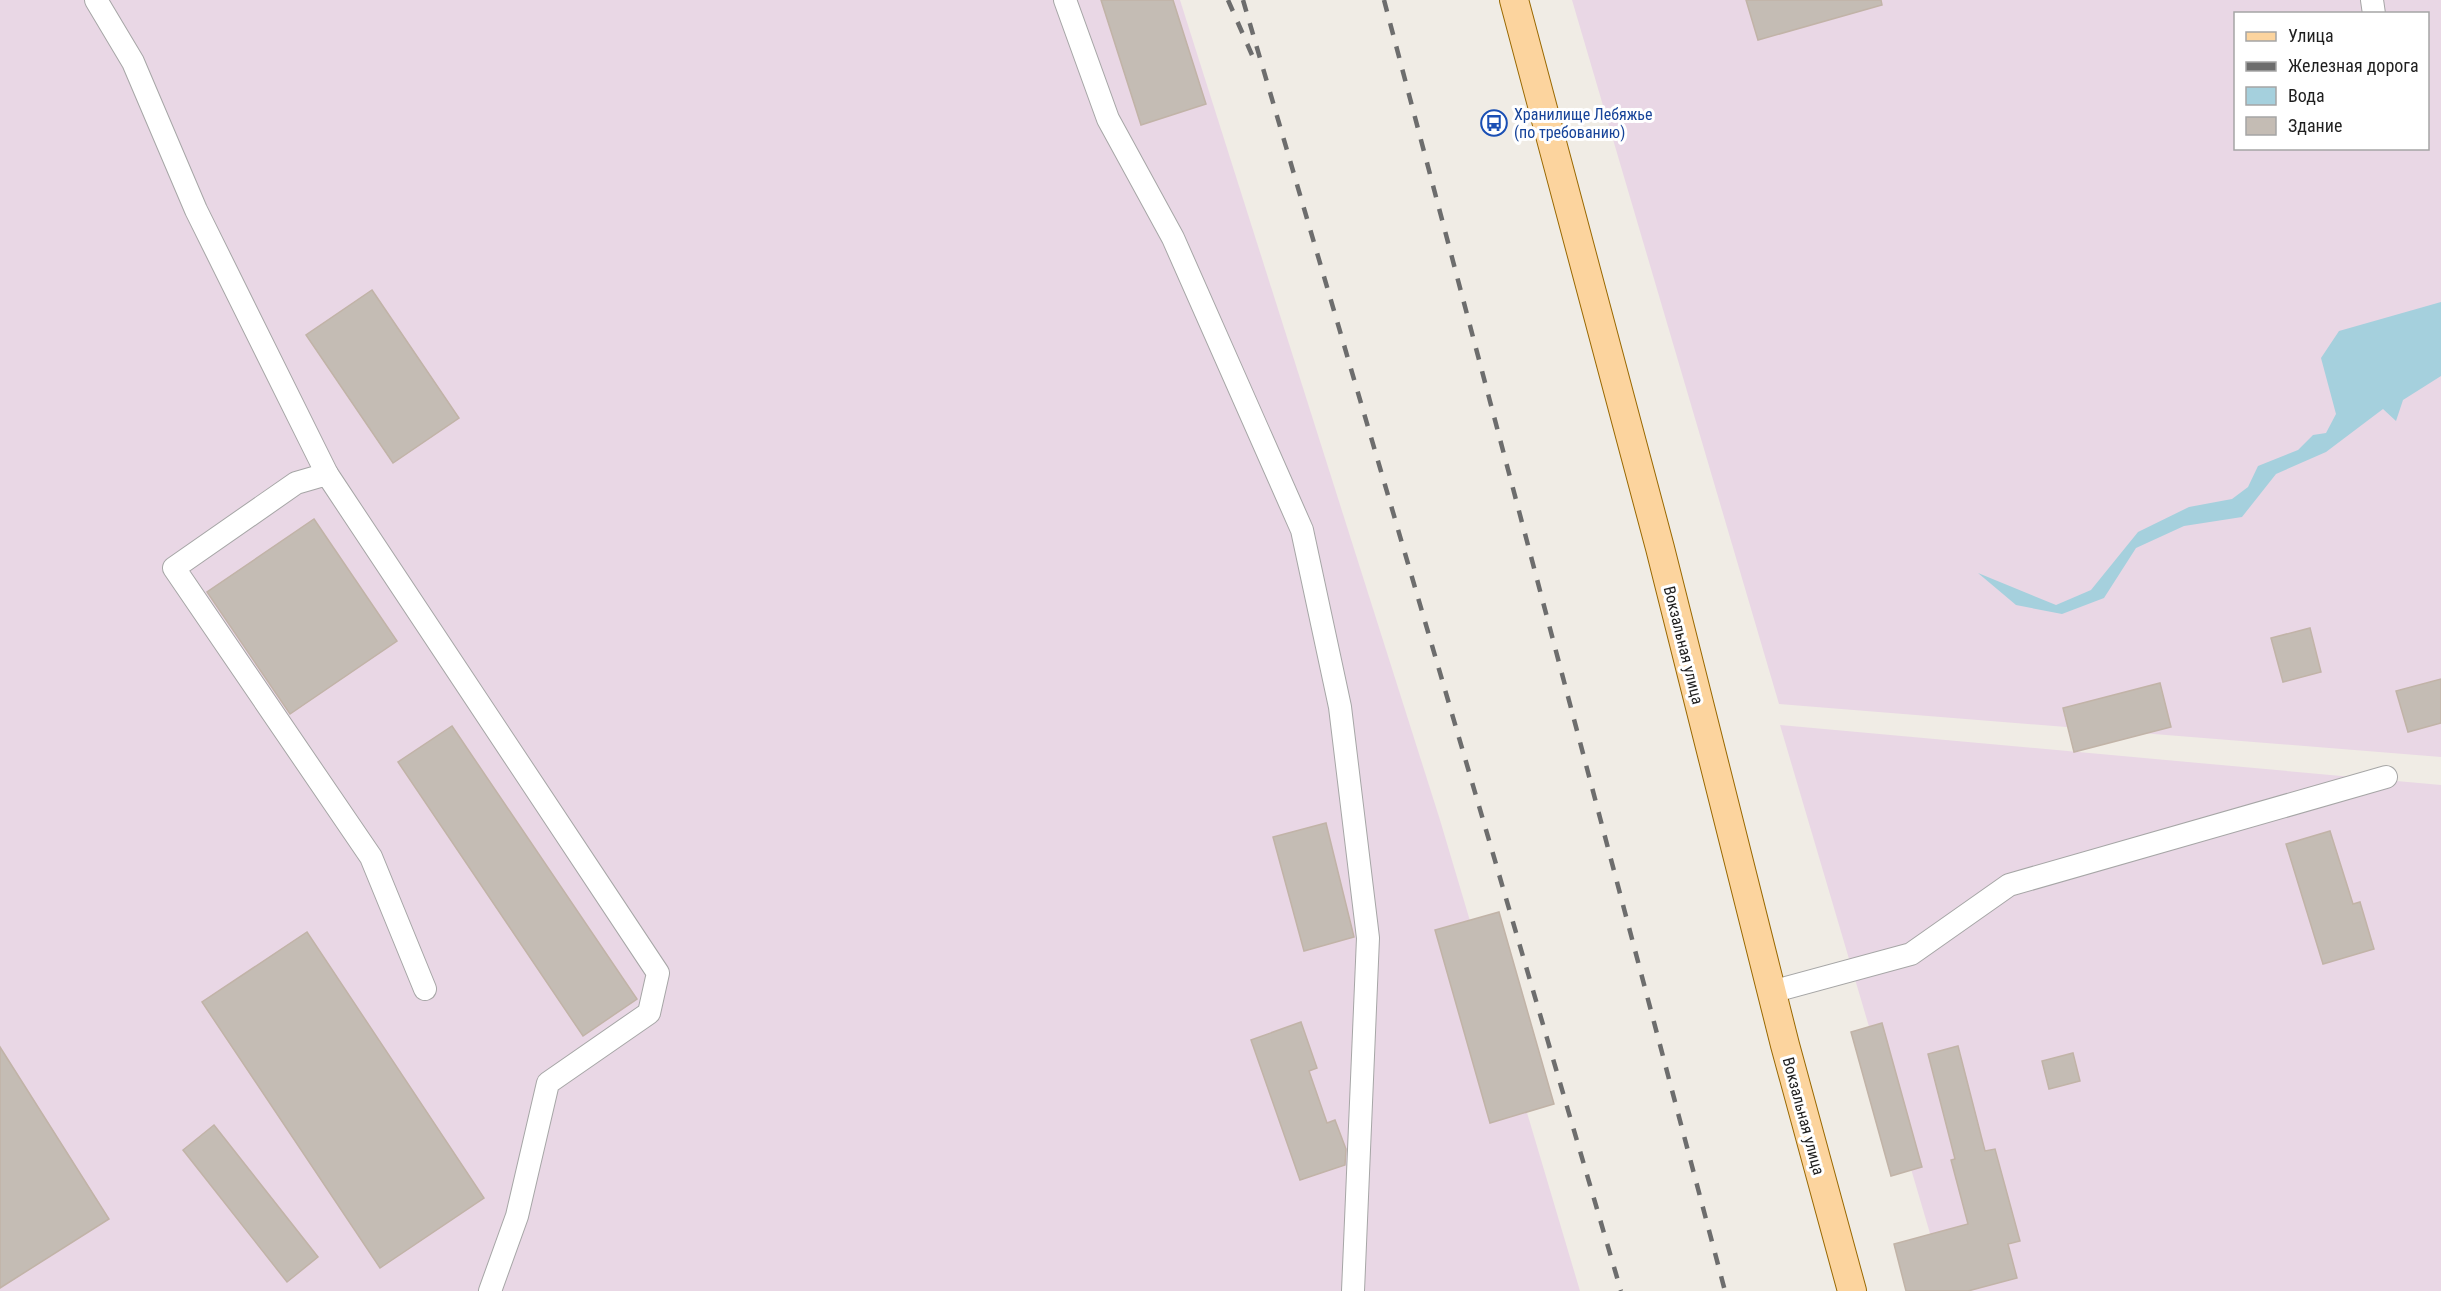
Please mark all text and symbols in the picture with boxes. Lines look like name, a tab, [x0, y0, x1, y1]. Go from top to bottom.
legend	[2234, 12, 2429, 150]
text: Улица	[2288, 25, 2334, 46]
text: Железная дорога	[2288, 55, 2419, 76]
text: Вода	[2288, 85, 2325, 106]
place label: Хранилище Лебяжье (по требованию)	[1514, 105, 1652, 142]
bus stop icon: Хранилище Лебяжье (по требованию)	[1479, 108, 1509, 138]
text: Здание	[2288, 115, 2342, 136]
street label: Вокзальная улица	[1660, 584, 1707, 706]
street label: Вокзальная улица	[1779, 1055, 1828, 1177]

